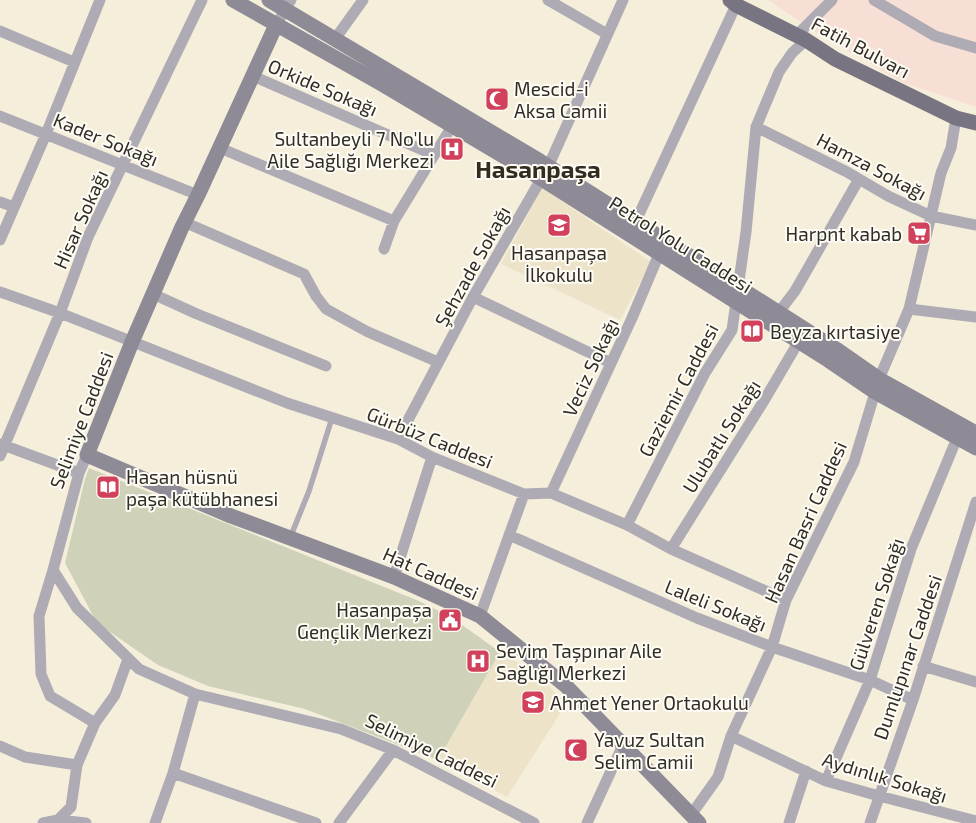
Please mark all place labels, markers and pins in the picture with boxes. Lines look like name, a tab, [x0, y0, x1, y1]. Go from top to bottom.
place label: Mescid-i Aksa Camii	[514, 77, 607, 122]
mosque icon: Mescid-i Aksa Camii	[484, 86, 510, 112]
place label: Sultanbeyli 7 No'lu Aile Sağlığı Merkezi	[267, 127, 434, 172]
hospital icon: Sultanbeyli 7 No'lu Aile Sağlığı Merkezi	[439, 136, 465, 162]
school or university icon: Hasanpaşa İlkokulu	[546, 212, 572, 238]
supermarket icon: Harpnt kabab	[906, 220, 932, 246]
place label: Harpnt kabab	[786, 222, 902, 245]
place label: Hasanpaşa İlkokulu	[511, 241, 607, 286]
library icon: Beyza kırtasiye	[739, 318, 765, 344]
place label: Beyza kırtasiye	[770, 320, 901, 343]
place label: Hasan hüsnü paşa kütübhanesi	[126, 465, 278, 511]
library icon: Hasan hüsnü paşa kütübhanesi	[95, 474, 121, 500]
place label: Hasanpaşa Gençlik Merkezi	[297, 598, 432, 644]
public building icon: Hasanpaşa Gençlik Merkezi	[437, 607, 463, 633]
place label: Sevim Taşpınar Aile Sağlığı Merkezi	[496, 639, 662, 684]
hospital icon: Sevim Taşpınar Aile Sağlığı Merkezi	[465, 648, 491, 674]
school or university icon: Ahmet Yener Ortaokulu	[520, 689, 546, 715]
place label: Ahmet Yener Ortaokulu	[550, 691, 749, 714]
place label: Yavuz Sultan Selim Camii	[594, 728, 705, 773]
mosque icon: Yavuz Sultan Selim Camii	[563, 737, 589, 763]

